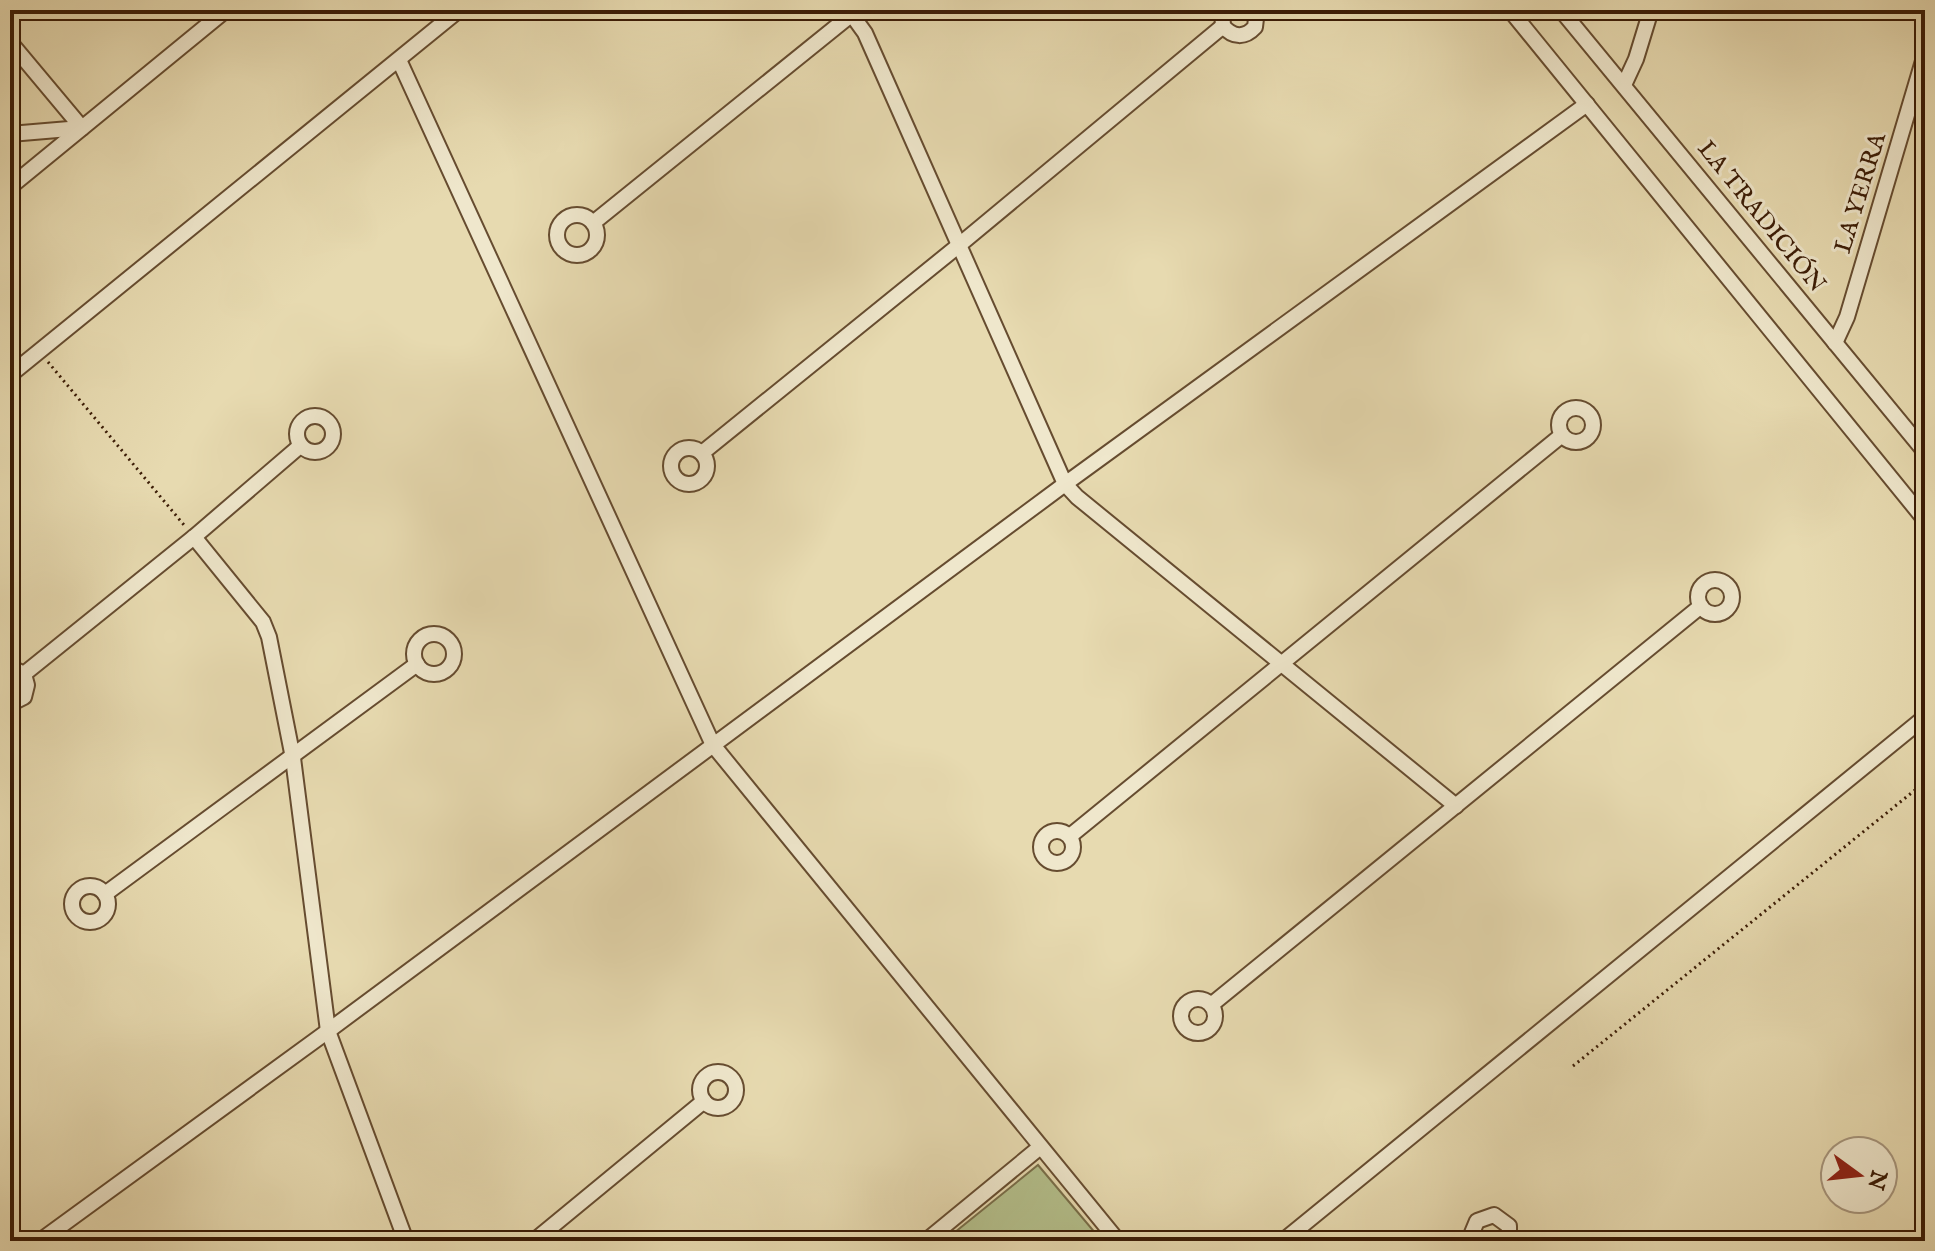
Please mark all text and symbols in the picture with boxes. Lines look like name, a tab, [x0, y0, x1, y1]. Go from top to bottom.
street label: LA YERRA	[1828, 128, 1894, 257]
street label: LA TRADICIÓN	[1690, 135, 1832, 300]
north arrow	[1819, 1135, 1899, 1215]
text: N	[1860, 1166, 1893, 1192]

